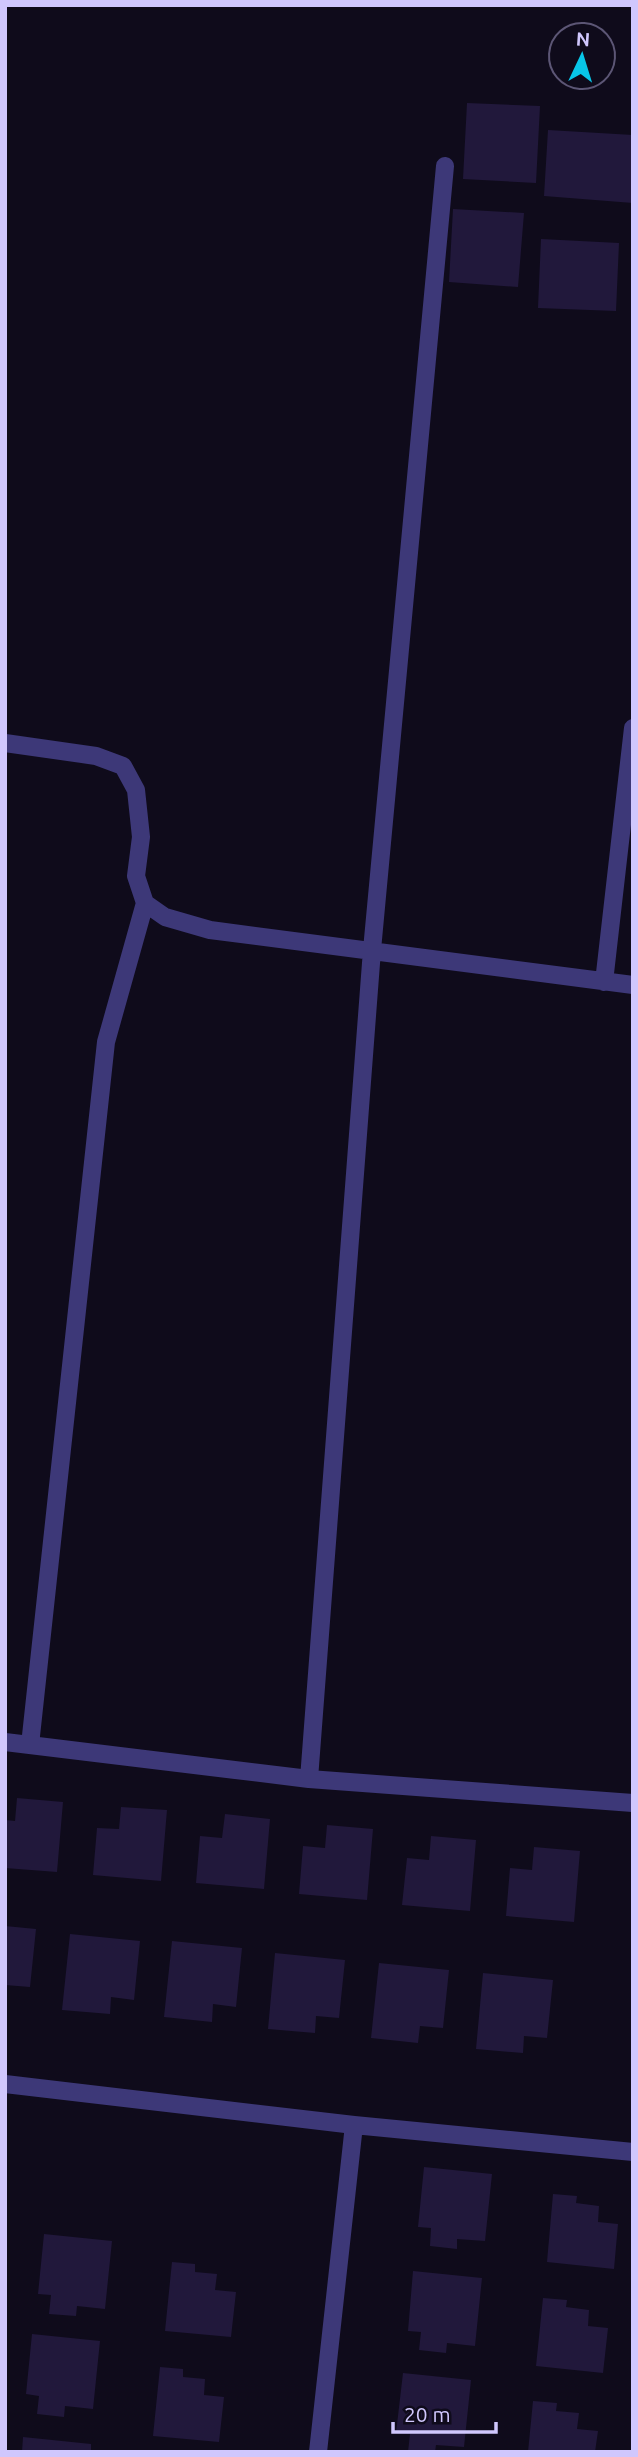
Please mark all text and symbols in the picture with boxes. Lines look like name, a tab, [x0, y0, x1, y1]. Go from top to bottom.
north arrow	[547, 21, 617, 91]
text: N	[575, 28, 591, 51]
scale bar	[393, 2390, 496, 2434]
text: 20 m	[404, 2402, 451, 2426]

